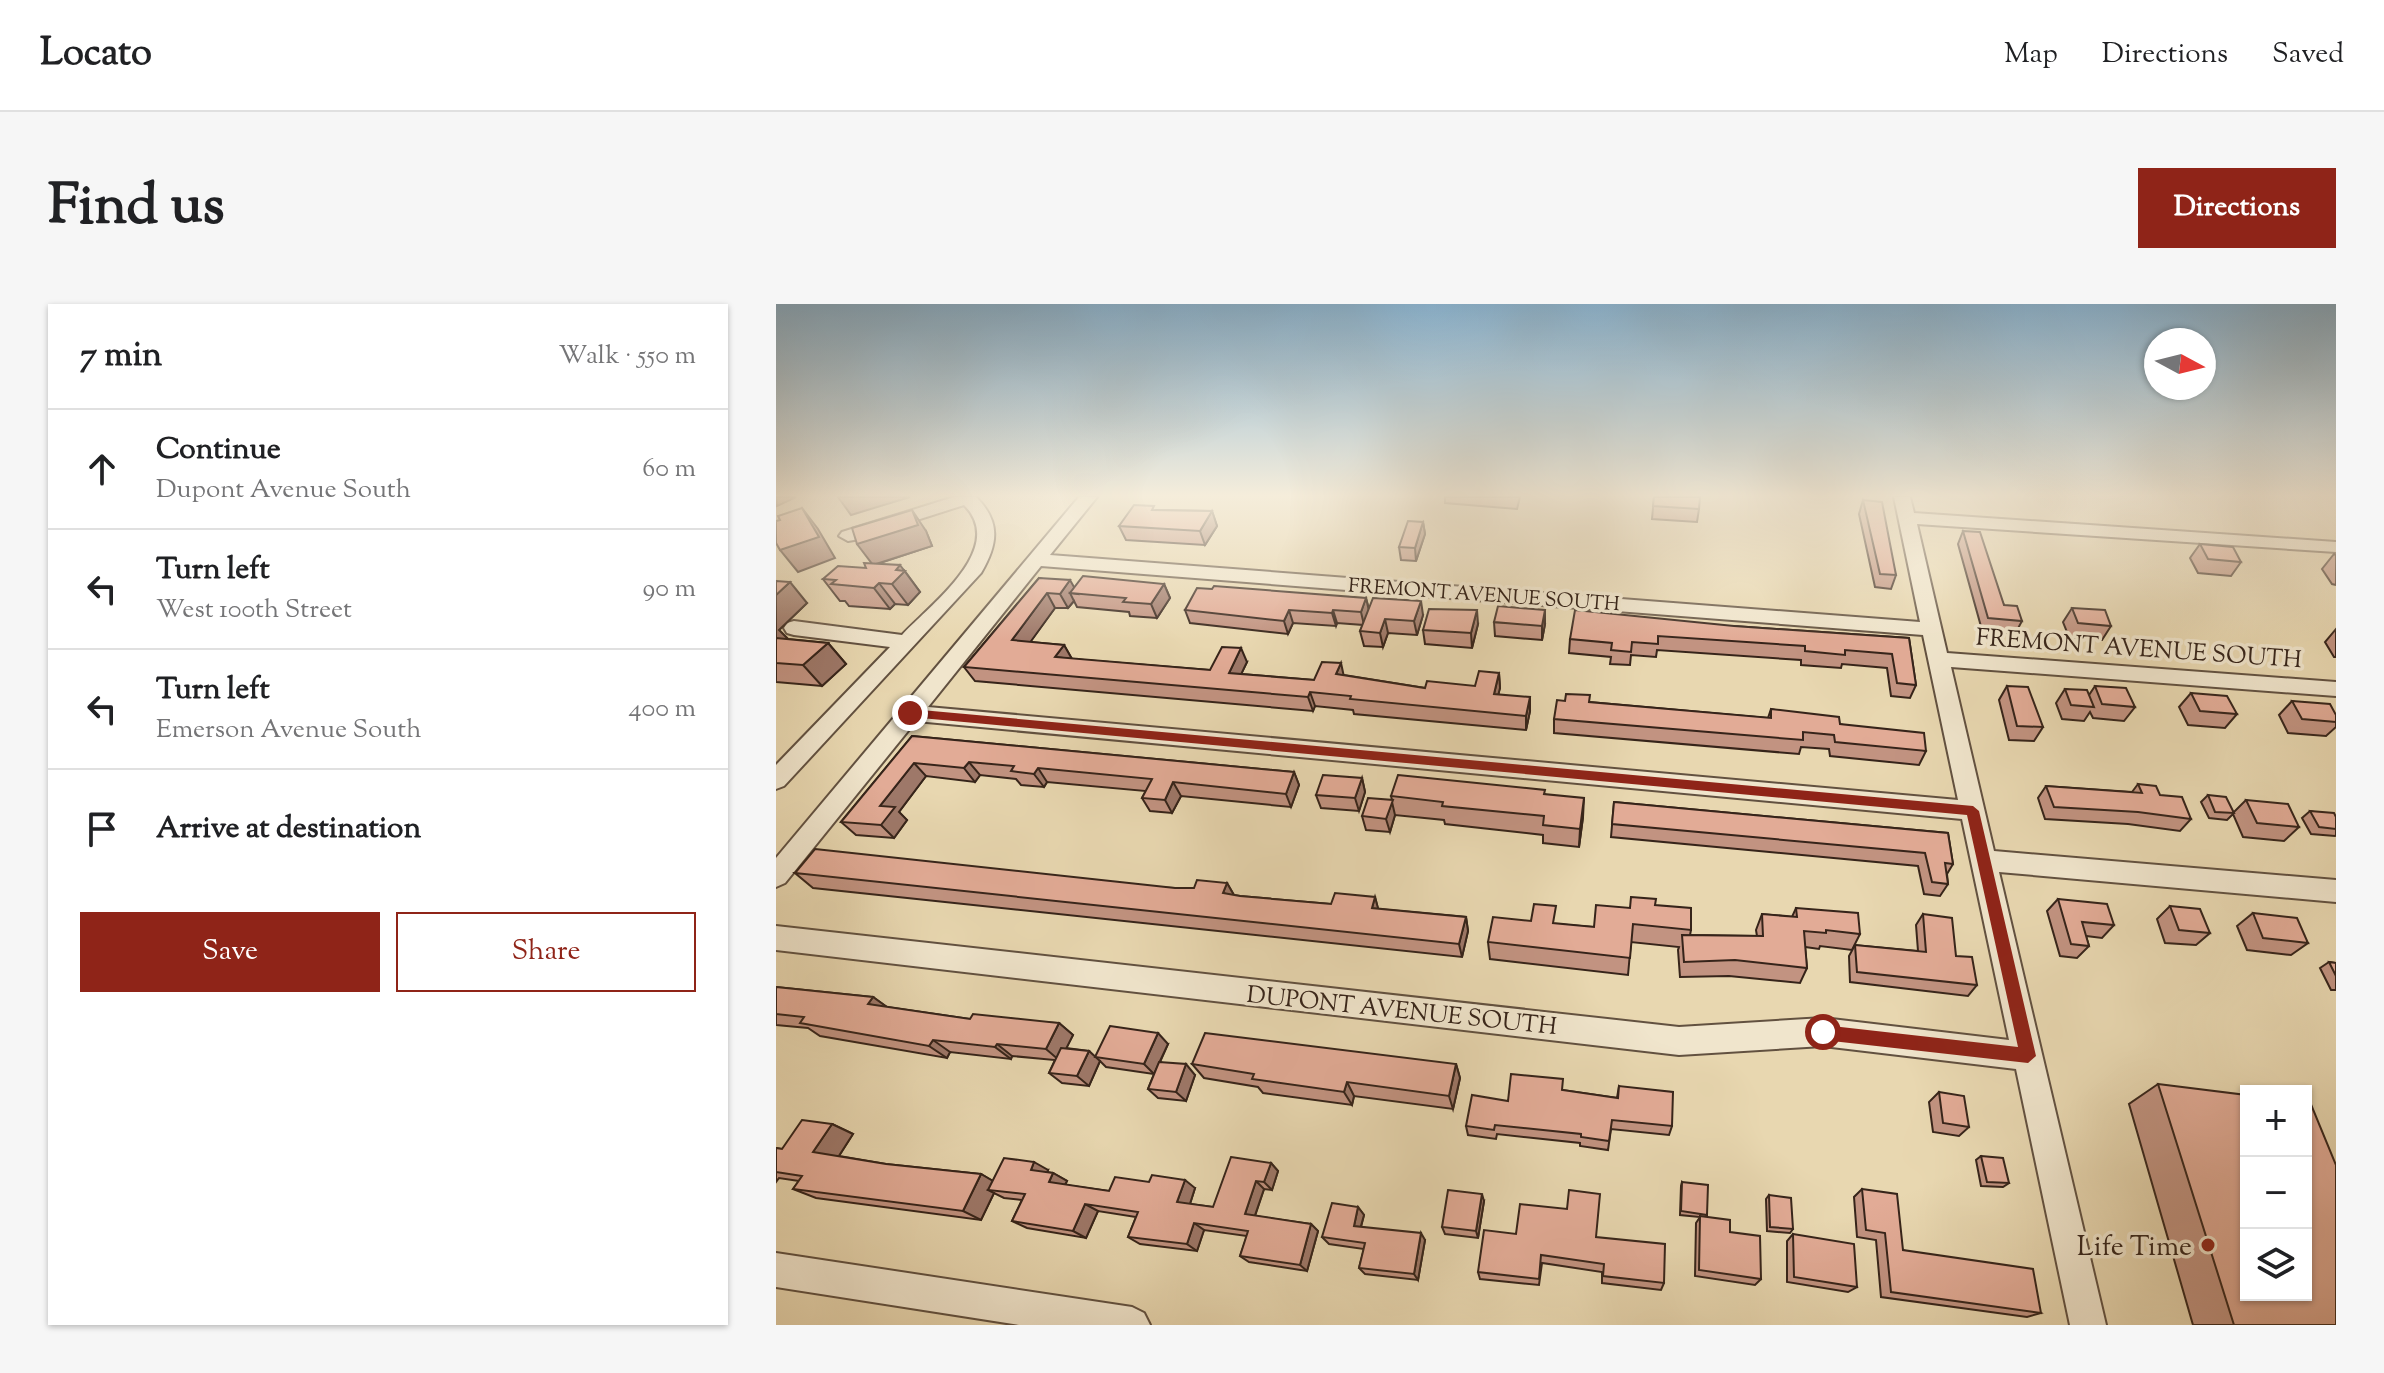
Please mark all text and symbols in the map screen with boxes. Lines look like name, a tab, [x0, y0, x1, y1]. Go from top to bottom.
text: Locato	[40, 28, 152, 82]
text: Map	[2004, 35, 2058, 75]
text: Directions	[2102, 35, 2228, 75]
text: Saved	[2272, 35, 2344, 75]
text: Find us	[48, 168, 224, 249]
button: Directions	[2138, 168, 2336, 248]
north arrow	[2144, 328, 2216, 400]
text: 7 min	[80, 332, 162, 381]
text: Walk · 550 m	[559, 338, 696, 375]
text: Continue	[156, 429, 281, 472]
icon: ahead	[80, 447, 124, 491]
text: 60 m	[642, 451, 696, 488]
text: Dupont Avenue South	[156, 472, 411, 509]
text: Turn left	[156, 549, 270, 592]
icon: left	[80, 567, 124, 611]
text: 90 m	[643, 571, 696, 608]
street label: FREMONT AVENUE SOUTH	[1347, 573, 1621, 620]
text: West 100th Street	[156, 592, 352, 629]
street label: FREMONT AVENUE SOUTH	[1975, 622, 2303, 678]
text: Turn left	[156, 669, 270, 712]
icon: left	[80, 687, 124, 731]
text: 400 m	[629, 691, 696, 728]
route end	[892, 695, 928, 731]
text: Emerson Avenue South	[156, 712, 421, 749]
icon: arrive	[80, 807, 124, 851]
text: Arrive at destination	[156, 808, 421, 851]
button: Save	[80, 912, 380, 992]
button: Share	[396, 912, 696, 992]
street label: DUPONT AVENUE SOUTH	[1245, 979, 1559, 1045]
route start	[1805, 1014, 1841, 1050]
map controls	[2240, 1085, 2312, 1301]
button: +	[2240, 1085, 2312, 1157]
button: −	[2240, 1157, 2312, 1229]
place label: Life Time	[2077, 1228, 2192, 1268]
button: layers	[2240, 1229, 2312, 1301]
marker: Life Time	[2199, 1236, 2217, 1254]

